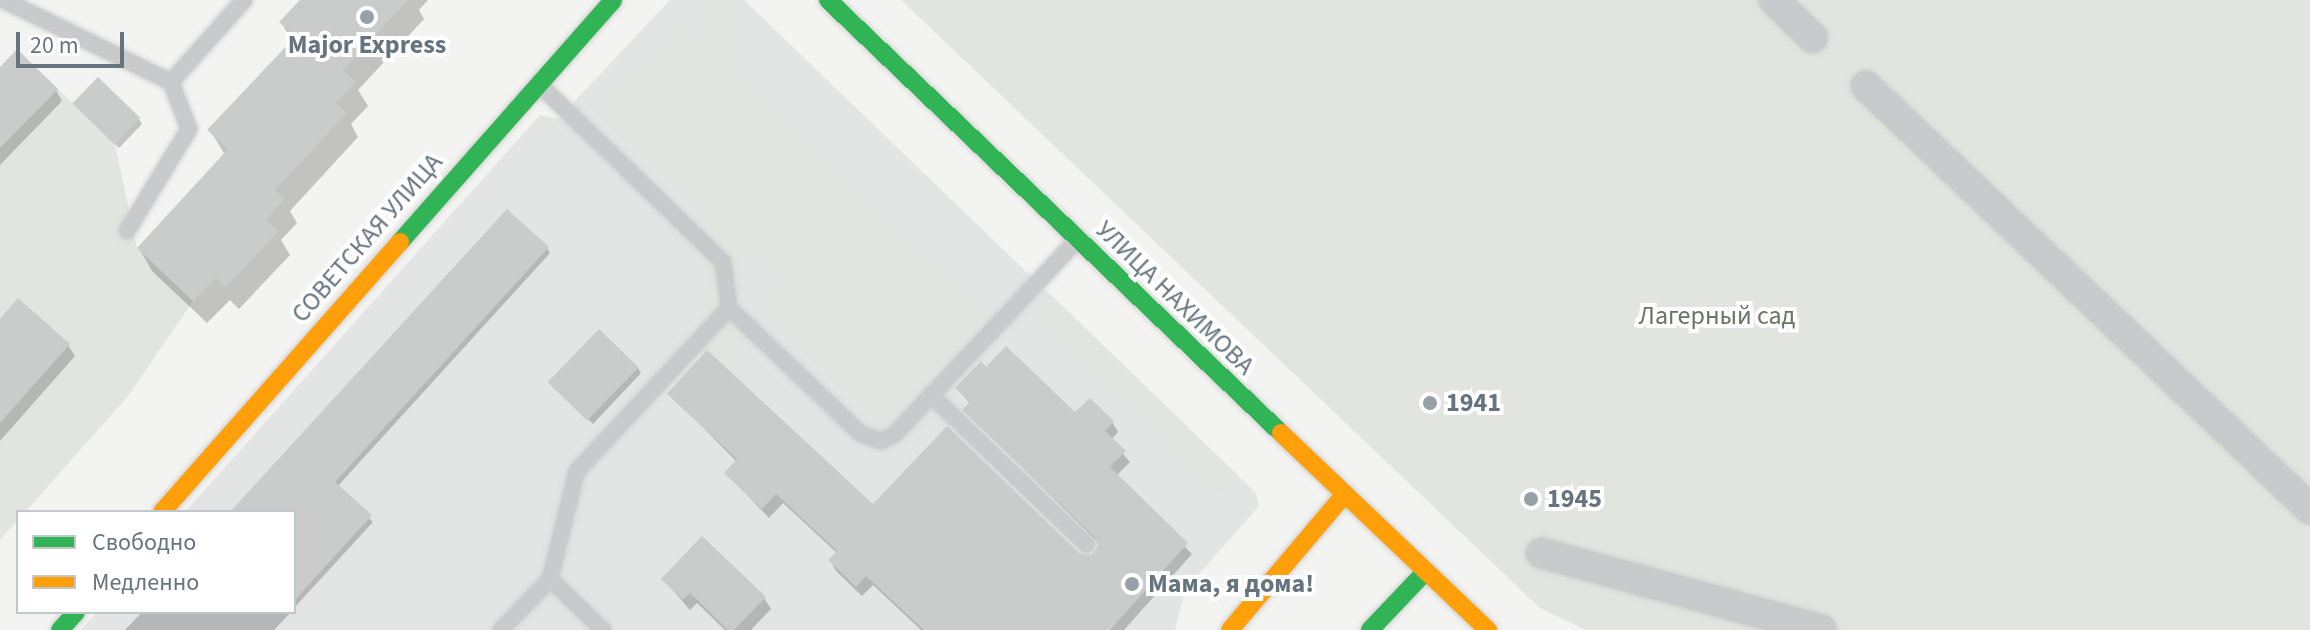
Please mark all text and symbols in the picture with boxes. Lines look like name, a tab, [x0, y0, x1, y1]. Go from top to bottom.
marker: Major Express	[358, 8, 376, 26]
scale bar	[20, 16, 128, 66]
text: 20 m	[30, 28, 79, 63]
place label: Major Express	[288, 29, 446, 61]
street label: СОВЕТСКАЯ УЛИЦА	[285, 147, 449, 329]
street label: УЛИЦА НАХИМОВА	[1089, 214, 1261, 382]
park label: Лагерный сад	[1639, 300, 1795, 332]
place label: 1941	[1446, 387, 1501, 419]
marker: 1941	[1421, 394, 1439, 412]
place label: 1945	[1547, 483, 1602, 515]
marker: 1945	[1522, 490, 1540, 508]
legend	[16, 510, 296, 614]
text: Свободно	[92, 525, 196, 560]
text: Медленно	[92, 565, 199, 600]
place label: Мама, я дома!	[1148, 568, 1314, 600]
marker: Мама, я дома!	[1123, 575, 1141, 593]

